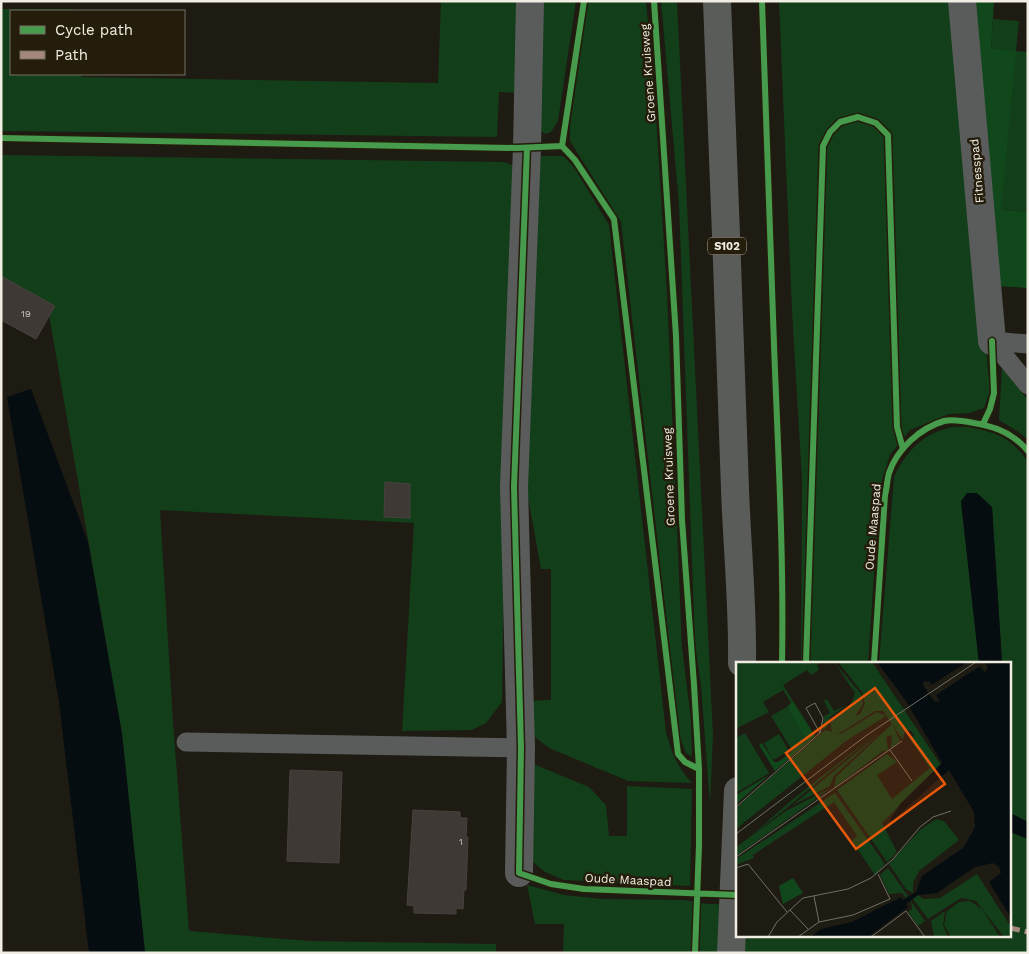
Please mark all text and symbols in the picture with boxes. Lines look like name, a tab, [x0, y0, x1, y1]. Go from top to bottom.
legend	[10, 10, 185, 75]
text: Cycle path	[55, 21, 133, 39]
street label: Groene Kruisweg	[638, 23, 658, 123]
text: Path	[55, 46, 88, 64]
street label: Fitnesspad	[967, 138, 987, 204]
road number: S102	[708, 238, 746, 255]
house number: 19	[21, 308, 31, 319]
street label: Groene Kruisweg	[660, 427, 678, 526]
street label: Oude Maaspad	[862, 483, 884, 571]
inset map	[736, 662, 1012, 936]
house number: 1	[459, 836, 463, 847]
street label: Oude Maaspad	[584, 871, 672, 889]

